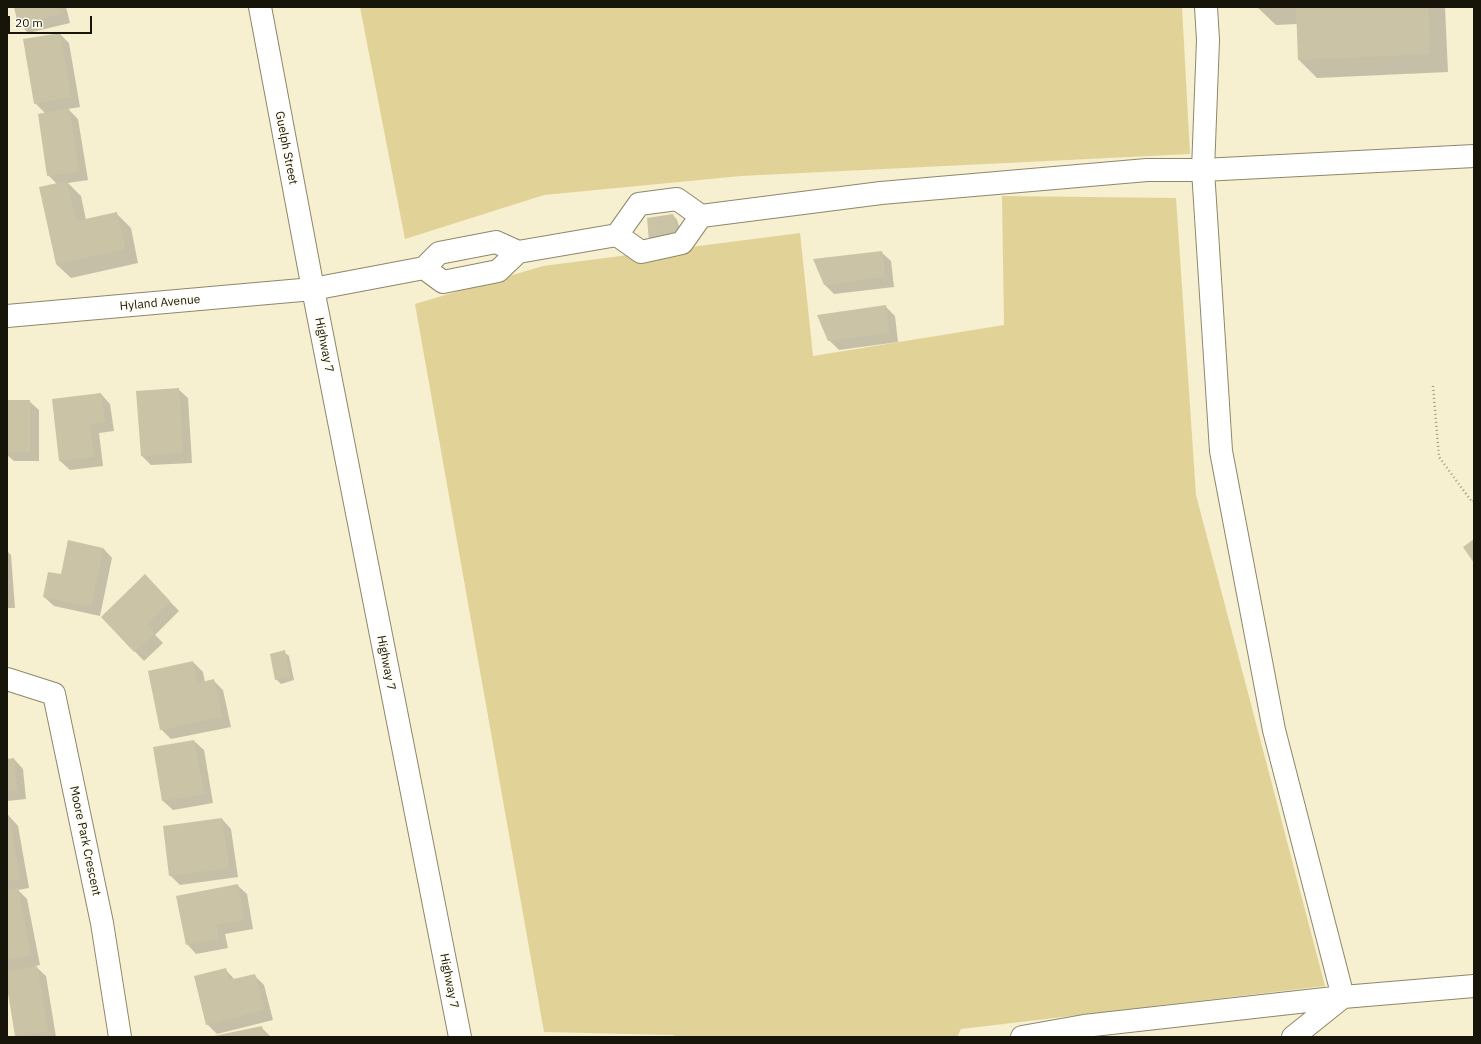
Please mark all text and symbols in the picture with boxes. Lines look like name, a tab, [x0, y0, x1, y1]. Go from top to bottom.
scale bar	[10, 8, 94, 34]
text: 20 m	[15, 15, 43, 30]
street label: Guelph Street	[272, 110, 300, 186]
street label: Hyland Avenue	[119, 292, 201, 314]
street label: Highway 7	[312, 316, 336, 374]
street label: Highway 7	[374, 634, 398, 692]
street label: Moore Park Crescent	[66, 785, 104, 897]
street label: Highway 7	[437, 952, 461, 1010]

